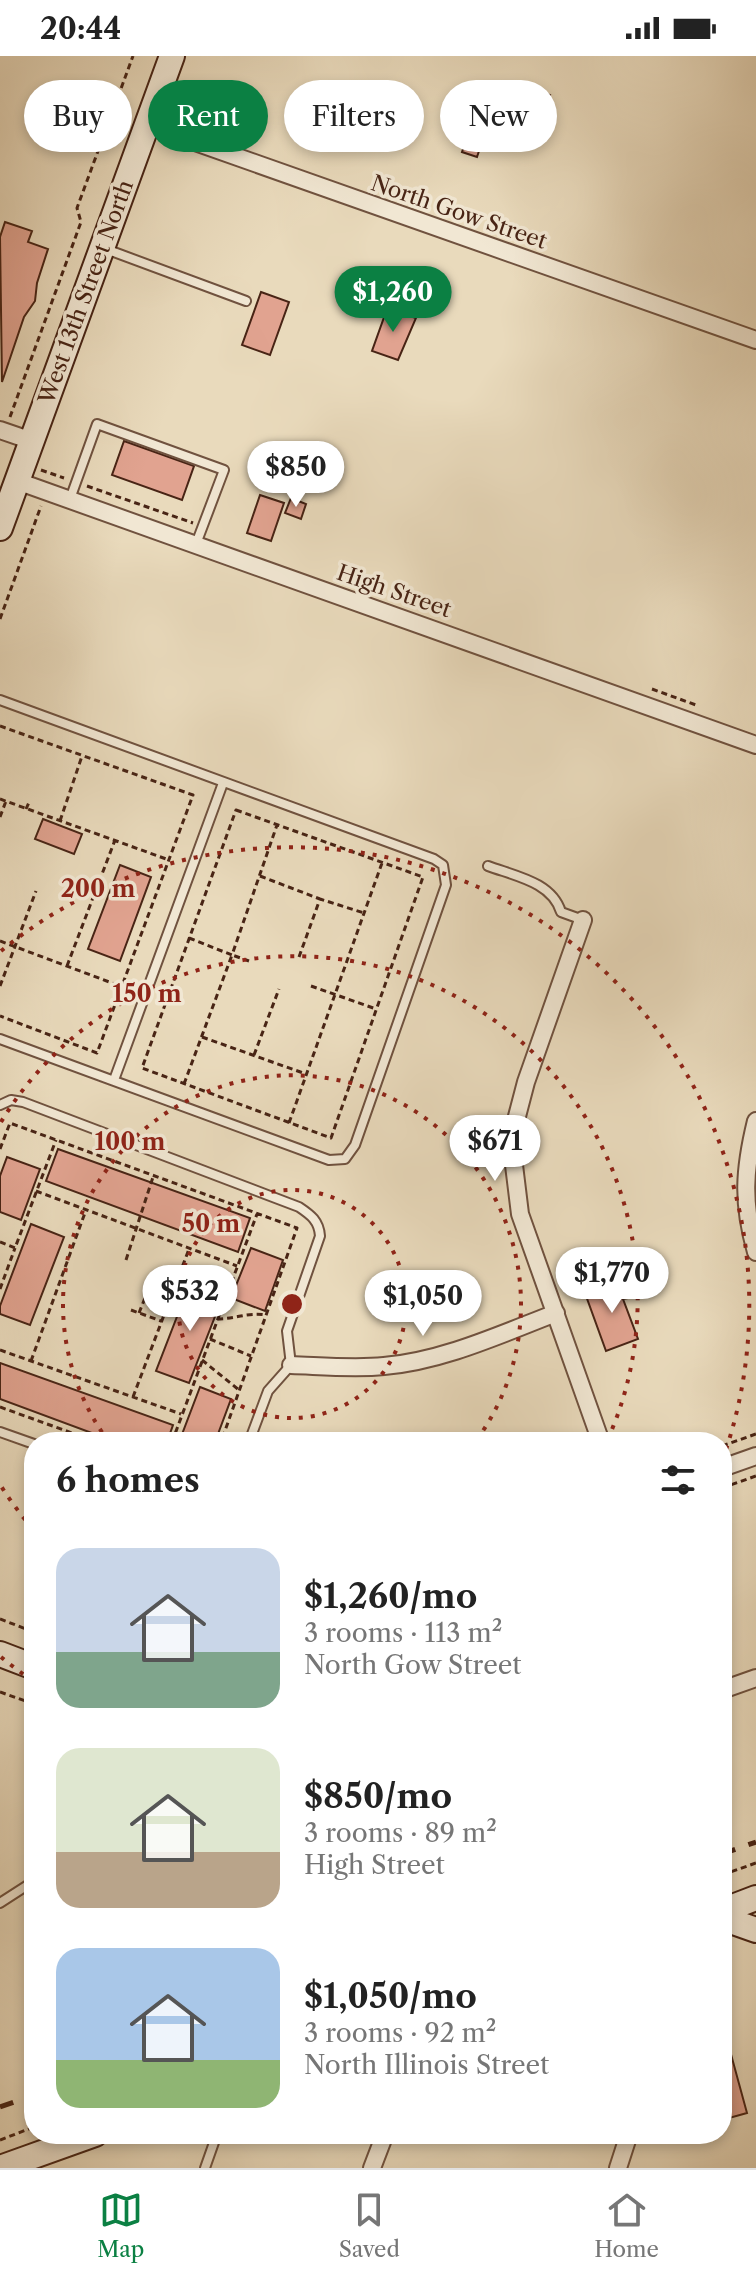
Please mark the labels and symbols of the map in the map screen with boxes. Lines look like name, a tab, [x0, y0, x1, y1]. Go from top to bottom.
street label: North Gow Street	[368, 169, 551, 255]
street label: West 13th Street North	[33, 176, 139, 409]
pin: $1,260	[328, 266, 458, 334]
pin: $850	[249, 441, 343, 509]
street label: High Street	[333, 559, 455, 623]
text: 200 m	[61, 874, 135, 903]
text: 150 m	[112, 979, 182, 1008]
pin: $671	[448, 1115, 542, 1183]
text: 100 m	[94, 1127, 166, 1156]
text: 50 m	[182, 1209, 240, 1238]
pin: $1,770	[547, 1247, 677, 1315]
pin: $532	[143, 1265, 237, 1333]
pin: $1,050	[358, 1270, 488, 1338]
centre of rings	[278, 1290, 306, 1318]

